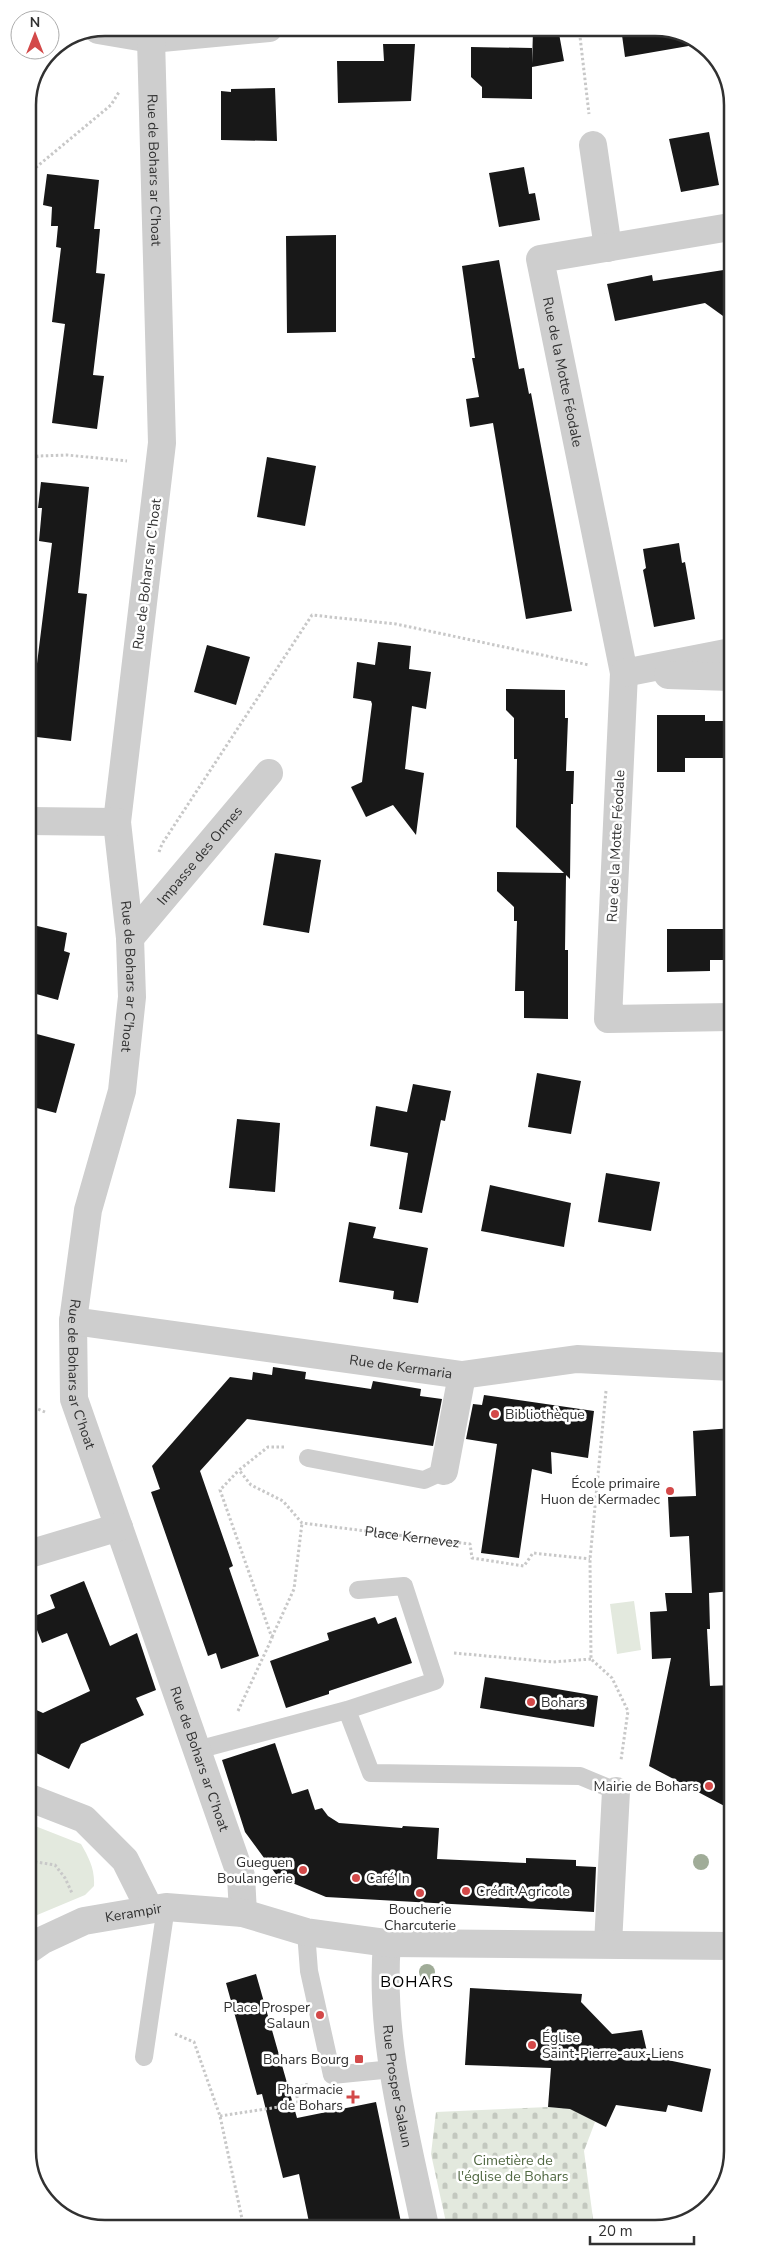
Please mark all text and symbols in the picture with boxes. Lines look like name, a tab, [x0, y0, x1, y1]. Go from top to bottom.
north arrow	[10, 10, 60, 60]
text: N	[30, 13, 40, 32]
street label: Rue de Bohars ar C'hoat	[143, 94, 166, 246]
street label: Rue de la Motte Féodale	[538, 295, 587, 449]
street label: Rue de Bohars ar C'hoat	[128, 497, 166, 651]
street label: Rue de la Motte Féodale	[603, 769, 629, 923]
street label: Impasse des Ormes	[152, 802, 247, 909]
street label: Rue de Bohars ar C'hoat	[116, 900, 142, 1053]
street label: Rue de Bohars ar C'hoat	[63, 1298, 100, 1451]
street label: Rue de Kermaria	[348, 1350, 454, 1383]
place label: Bibliothèque	[505, 1405, 585, 1424]
marker: Bibliothèque	[489, 1408, 501, 1420]
place label: École primaire Huon de Kermadec	[540, 1474, 661, 1509]
marker: École primaire Huon de Kermadec	[664, 1485, 676, 1497]
street label: Place Kernevez	[364, 1521, 461, 1552]
street label: Rue de Bohars ar C'hoat	[166, 1684, 234, 1834]
place label: Bohars	[541, 1693, 586, 1712]
marker: Bohars	[525, 1696, 537, 1708]
place label: Mairie de Bohars	[594, 1777, 699, 1796]
marker: Mairie de Bohars	[703, 1780, 715, 1792]
place label: Gueguen Boulangerie	[217, 1853, 293, 1888]
marker: Gueguen Boulangerie	[297, 1864, 309, 1876]
place label: Café In	[366, 1869, 410, 1888]
marker: Café In	[350, 1872, 362, 1884]
place label: Crédit Agricole	[476, 1882, 570, 1901]
marker: Crédit Agricole	[460, 1885, 472, 1897]
marker: Boucherie Charcuterie	[414, 1887, 426, 1899]
street label: Kerampir	[104, 1898, 163, 1927]
place label: Boucherie Charcuterie	[384, 1900, 456, 1935]
district label: BOHARS	[380, 1971, 454, 1993]
place label: Place Prosper Salaun	[223, 1998, 310, 2033]
marker: Place Prosper Salaun	[314, 2009, 326, 2021]
street label: Rue Prosper Salaun	[378, 2024, 417, 2149]
place label: Église Saint-Pierre-aux-Liens	[542, 2028, 684, 2063]
marker: Église Saint-Pierre-aux-Liens	[526, 2039, 538, 2051]
place label: Bohars Bourg	[263, 2050, 349, 2069]
marker: Bohars Bourg	[353, 2053, 365, 2065]
place label: Pharmacie de Bohars	[277, 2080, 343, 2115]
marker: Pharmacie de Bohars	[347, 2091, 359, 2103]
park label: Cimetière de l'église de Bohars	[457, 2151, 569, 2186]
scale bar	[590, 2214, 694, 2246]
text: 20 m	[598, 2221, 633, 2241]

